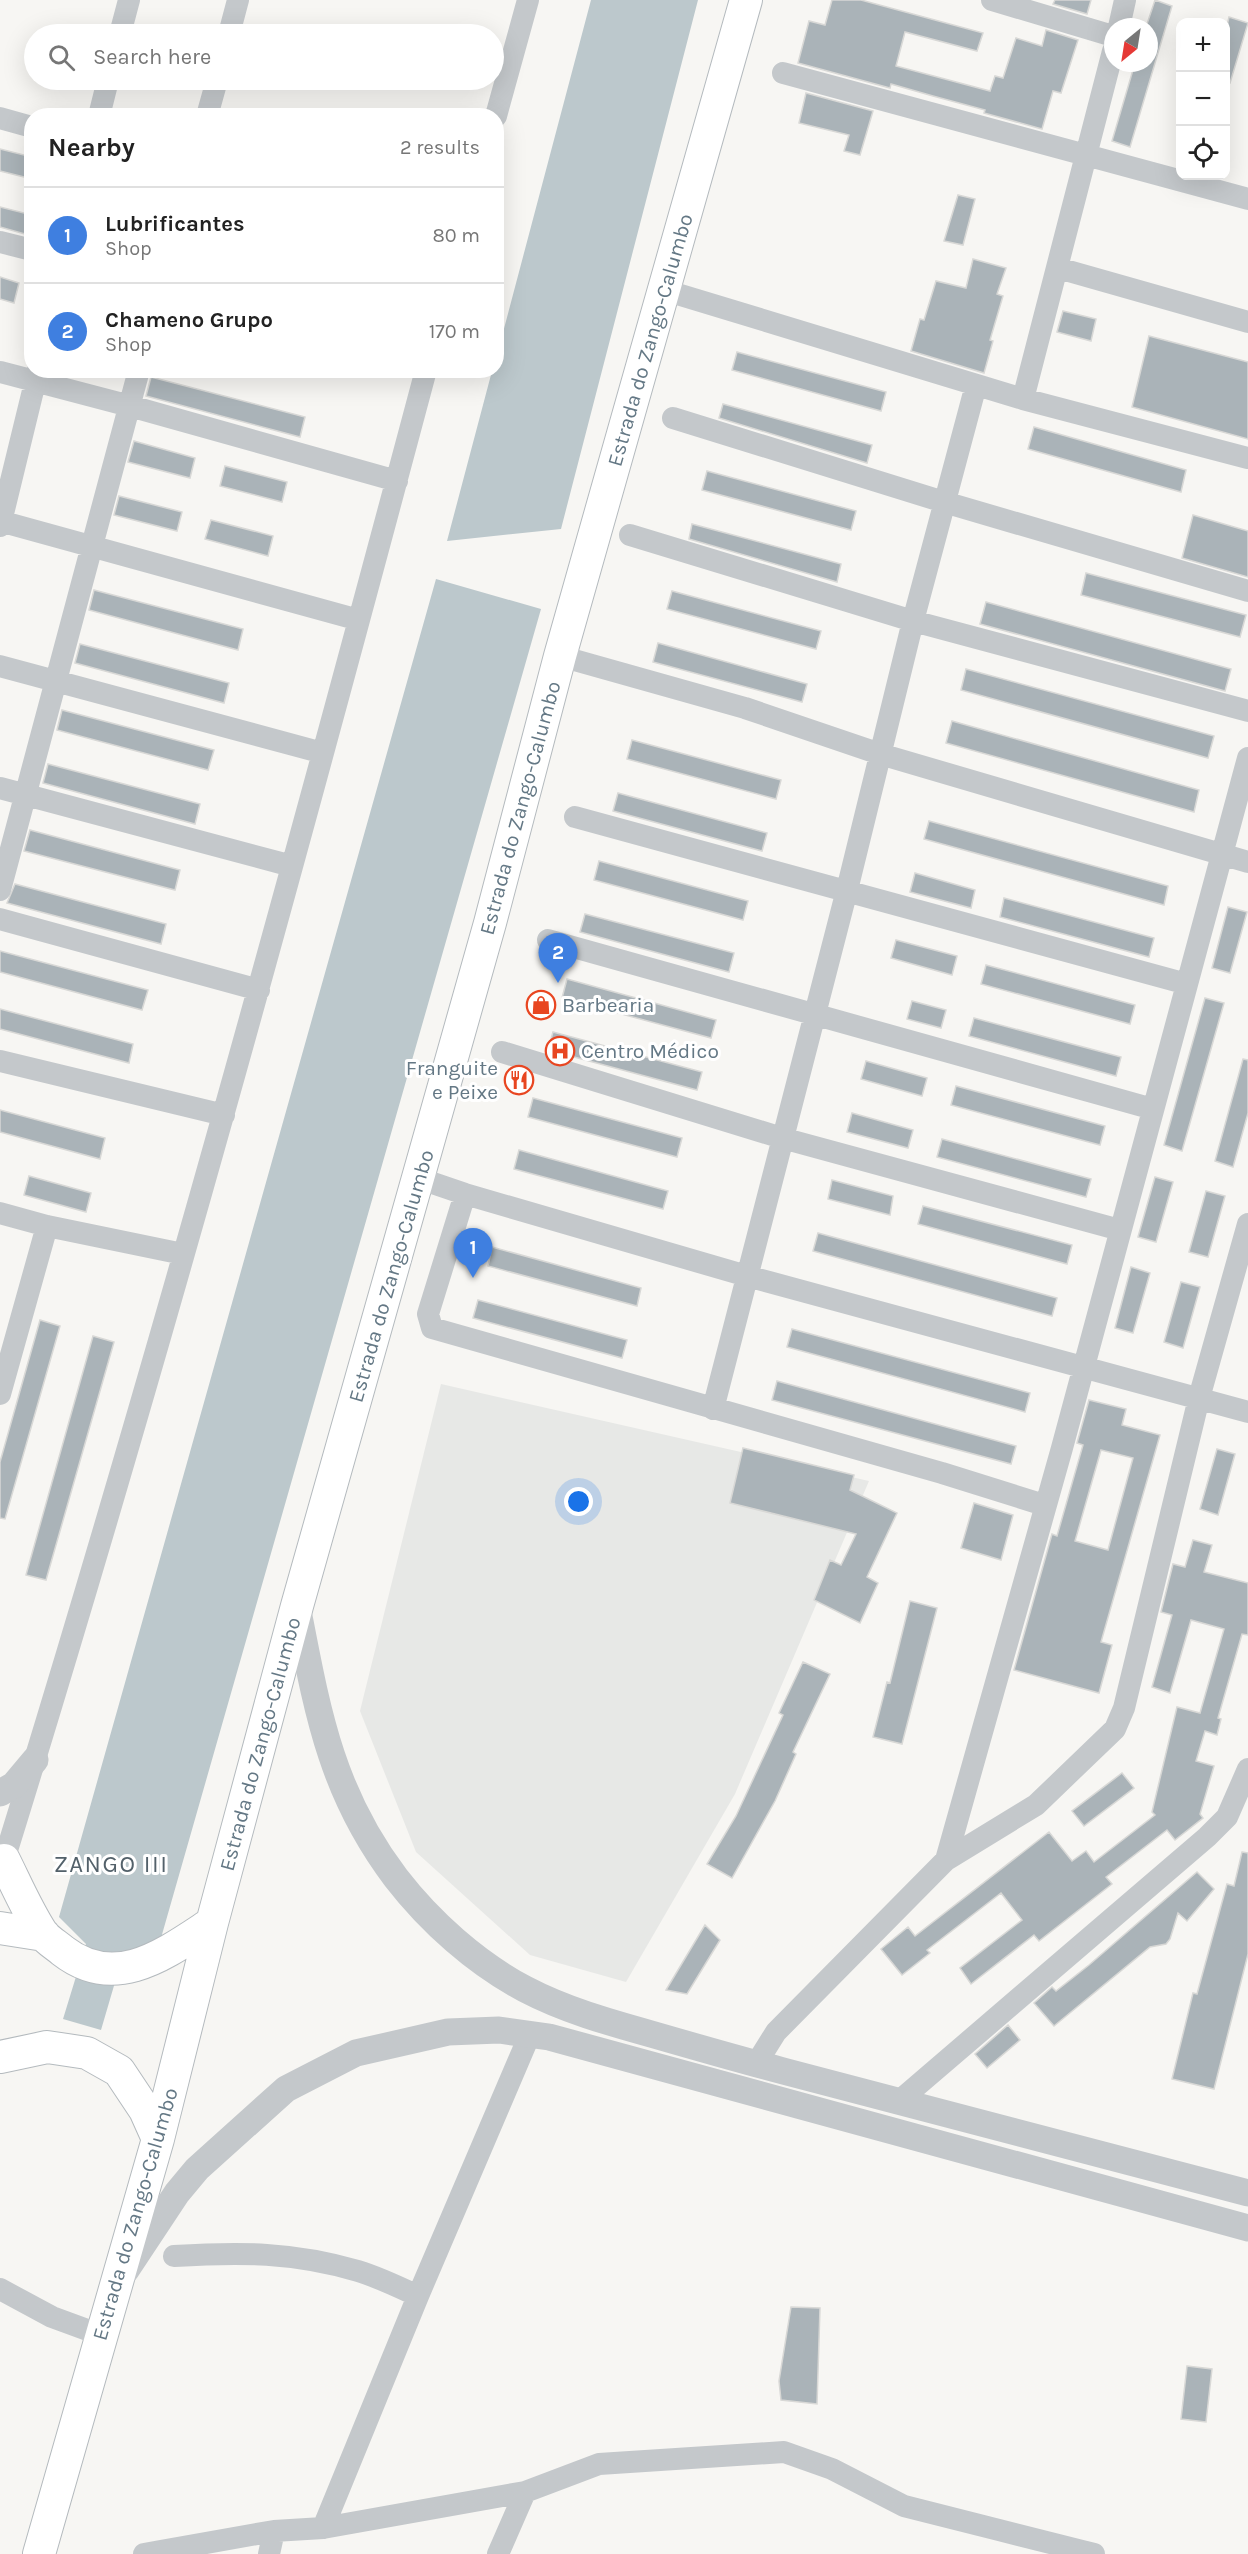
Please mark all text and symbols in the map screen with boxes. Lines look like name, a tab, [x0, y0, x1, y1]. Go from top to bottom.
north arrow	[1104, 18, 1158, 72]
map controls	[1176, 18, 1230, 180]
button: +	[1176, 18, 1230, 72]
search box	[24, 24, 504, 90]
icon: search	[45, 41, 78, 74]
text: Search here	[93, 44, 211, 70]
button: −	[1176, 72, 1230, 126]
button: locate	[1176, 126, 1230, 180]
text: Nearby	[48, 132, 135, 163]
text: 2 results	[400, 136, 480, 159]
text: Lubrificantes	[105, 211, 245, 237]
street label: Estrada do Zango-Calumbo	[602, 211, 698, 469]
text: 1	[64, 224, 71, 247]
text: 80 m	[432, 224, 480, 247]
text: Shop	[105, 237, 152, 260]
text: Chameno Grupo	[105, 307, 273, 333]
text: 2	[61, 320, 74, 343]
text: 170 m	[429, 320, 480, 343]
text: Shop	[105, 333, 152, 356]
street label: Estrada do Zango-Calumbo	[475, 679, 565, 937]
pin: 2	[538, 934, 578, 983]
shop icon: Barbearia	[525, 989, 557, 1021]
place label: Barbearia	[562, 993, 654, 1017]
hospital icon: Centro Médico	[544, 1035, 576, 1067]
place label: Centro Médico	[581, 1039, 719, 1063]
place label: Franguite e Peixe	[406, 1056, 498, 1104]
restaurant icon: Franguite e Peixe	[503, 1064, 535, 1096]
street label: Estrada do Zango-Calumbo	[343, 1147, 439, 1405]
pin: 1	[454, 1228, 492, 1278]
your location	[564, 1487, 593, 1516]
street label: Estrada do Zango-Calumbo	[215, 1615, 305, 1873]
district label: ZANGO III	[54, 1850, 168, 1878]
street label: Estrada do Zango-Calumbo	[87, 2085, 183, 2343]

